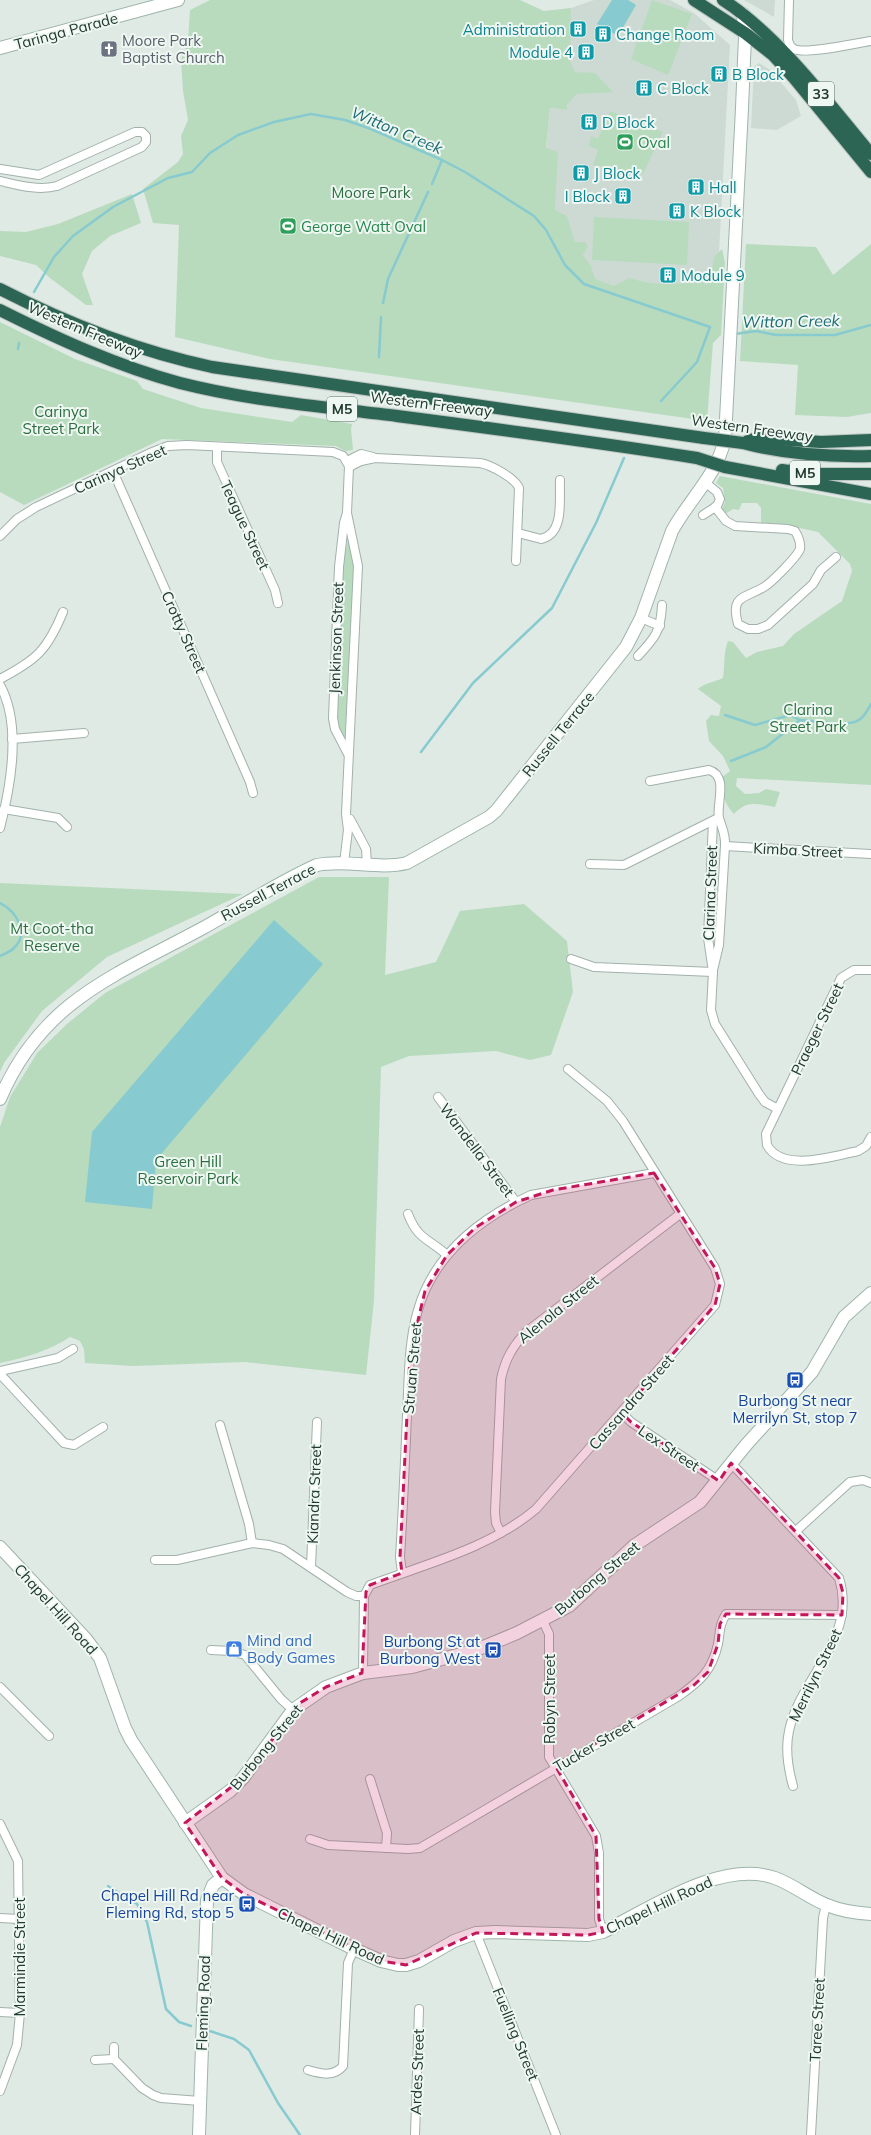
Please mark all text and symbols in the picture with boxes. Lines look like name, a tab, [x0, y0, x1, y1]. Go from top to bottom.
street label: Taringa Parade	[12, 8, 120, 54]
building icon: Administration	[568, 19, 588, 39]
place label: Administration	[463, 20, 565, 39]
building icon: Change Room	[593, 24, 613, 44]
place label: Change Room	[616, 25, 714, 44]
place label: Moore Park Baptist Church	[122, 31, 225, 67]
church icon: Moore Park Baptist Church	[99, 39, 119, 59]
building icon: Module 4	[576, 42, 596, 62]
place label: Module 4	[509, 43, 573, 62]
building icon: B Block	[709, 64, 729, 84]
place label: B Block	[732, 65, 784, 84]
building icon: C Block	[634, 78, 654, 98]
place label: C Block	[657, 79, 709, 98]
road number: 33	[808, 82, 834, 106]
water label: Witton Creek	[348, 102, 446, 159]
building icon: D Block	[579, 112, 599, 132]
place label: D Block	[602, 113, 655, 132]
sports icon: Oval	[615, 132, 635, 152]
place label: Oval	[638, 133, 670, 152]
building icon: J Block	[571, 163, 591, 183]
place label: J Block	[594, 164, 641, 183]
building icon: Hall	[686, 177, 706, 197]
place label: Hall	[709, 178, 737, 197]
park label: Moore Park	[332, 183, 411, 202]
building icon: I Block	[613, 186, 633, 206]
place label: I Block	[565, 187, 610, 206]
building icon: K Block	[667, 201, 687, 221]
place label: K Block	[690, 202, 741, 221]
sports icon: George Watt Oval	[278, 216, 298, 236]
place label: George Watt Oval	[301, 217, 426, 236]
building icon: Module 9	[658, 265, 678, 285]
place label: Module 9	[681, 266, 745, 285]
street label: Western Freeway	[25, 297, 145, 363]
water label: Witton Creek	[742, 310, 841, 332]
street label: Western Freeway	[369, 387, 493, 421]
road number: M5	[327, 397, 357, 421]
park label: Carinya Street Park	[23, 402, 100, 438]
street label: Western Freeway	[690, 410, 814, 446]
street label: Carinya Street	[71, 440, 169, 498]
road number: M5	[790, 461, 820, 485]
street label: Teague Street	[216, 477, 274, 573]
street label: Jenkinson Street	[325, 582, 347, 694]
street label: Crotty Street	[157, 588, 211, 676]
street label: Russell Terrace	[518, 687, 598, 781]
park label: Clarina Street Park	[770, 700, 847, 736]
street label: Kimba Street	[753, 838, 843, 862]
street label: Clarina Street	[699, 845, 721, 941]
street label: Russell Terrace	[217, 859, 319, 925]
park label: Mt Coot-tha Reserve	[10, 919, 94, 955]
street label: Praeger Street	[786, 980, 848, 1078]
street label: Wandella Street	[436, 1099, 518, 1201]
park label: Green Hill Reservoir Park	[138, 1152, 239, 1188]
street label: Alenola Street	[514, 1271, 602, 1347]
street label: Struan Street	[399, 1321, 425, 1415]
street label: Cassandra Street	[584, 1350, 678, 1454]
bus stop icon: Burbong St near Merrilyn St, stop 7	[785, 1370, 805, 1390]
place label: Burbong St near Merrilyn St, stop 7	[733, 1391, 857, 1427]
street label: Lex Street	[635, 1421, 703, 1475]
street label: Kiandra Street	[303, 1444, 325, 1544]
street label: Burbong Street	[551, 1537, 643, 1619]
street label: Chapel Hill Road	[10, 1560, 102, 1658]
street label: Merrilyn Street	[784, 1625, 846, 1725]
place label: Mind and Body Games	[247, 1631, 335, 1667]
place label: Burbong St at Burbong West	[380, 1632, 480, 1668]
shop icon: Mind and Body Games	[224, 1639, 244, 1659]
bus stop icon: Burbong St at Burbong West	[483, 1640, 503, 1660]
street label: Robyn Street	[540, 1654, 559, 1744]
street label: Burbong Street	[226, 1700, 306, 1794]
street label: Tucker Street	[550, 1714, 638, 1776]
street label: Chapel Hill Road	[603, 1872, 715, 1938]
place label: Chapel Hill Rd near Fleming Rd, stop 5	[101, 1886, 235, 1922]
bus stop icon: Chapel Hill Rd near Fleming Rd, stop 5	[237, 1894, 257, 1914]
street label: Marmindie Street	[10, 1898, 29, 2016]
street label: Chapel Hill Road	[275, 1903, 387, 1969]
street label: Fleming Road	[192, 1955, 214, 2051]
street label: Taree Street	[805, 1978, 829, 2062]
street label: Fuelling Street	[489, 1985, 543, 2083]
street label: Ardes Street	[406, 2029, 428, 2115]

